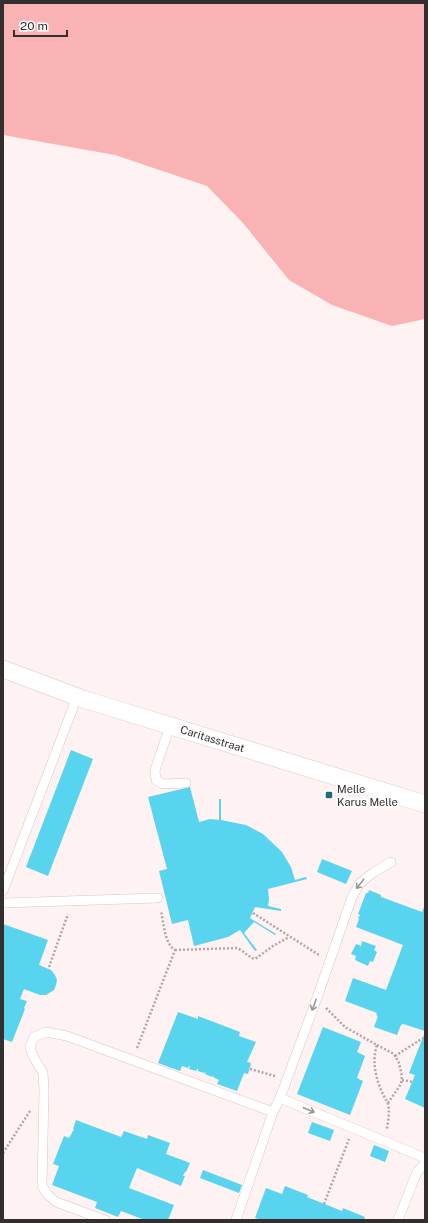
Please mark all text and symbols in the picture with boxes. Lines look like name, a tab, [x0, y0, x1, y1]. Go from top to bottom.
scale bar	[14, 12, 67, 38]
text: 20 m	[20, 19, 48, 33]
street label: Caritasstraat	[179, 723, 246, 754]
place label: Melle Karus Melle	[337, 783, 398, 808]
marker: Melle Karus Melle	[324, 790, 334, 800]
one-way arrow	[356, 879, 364, 890]
one-way arrow	[310, 999, 318, 1011]
one-way arrow	[303, 1107, 315, 1114]

